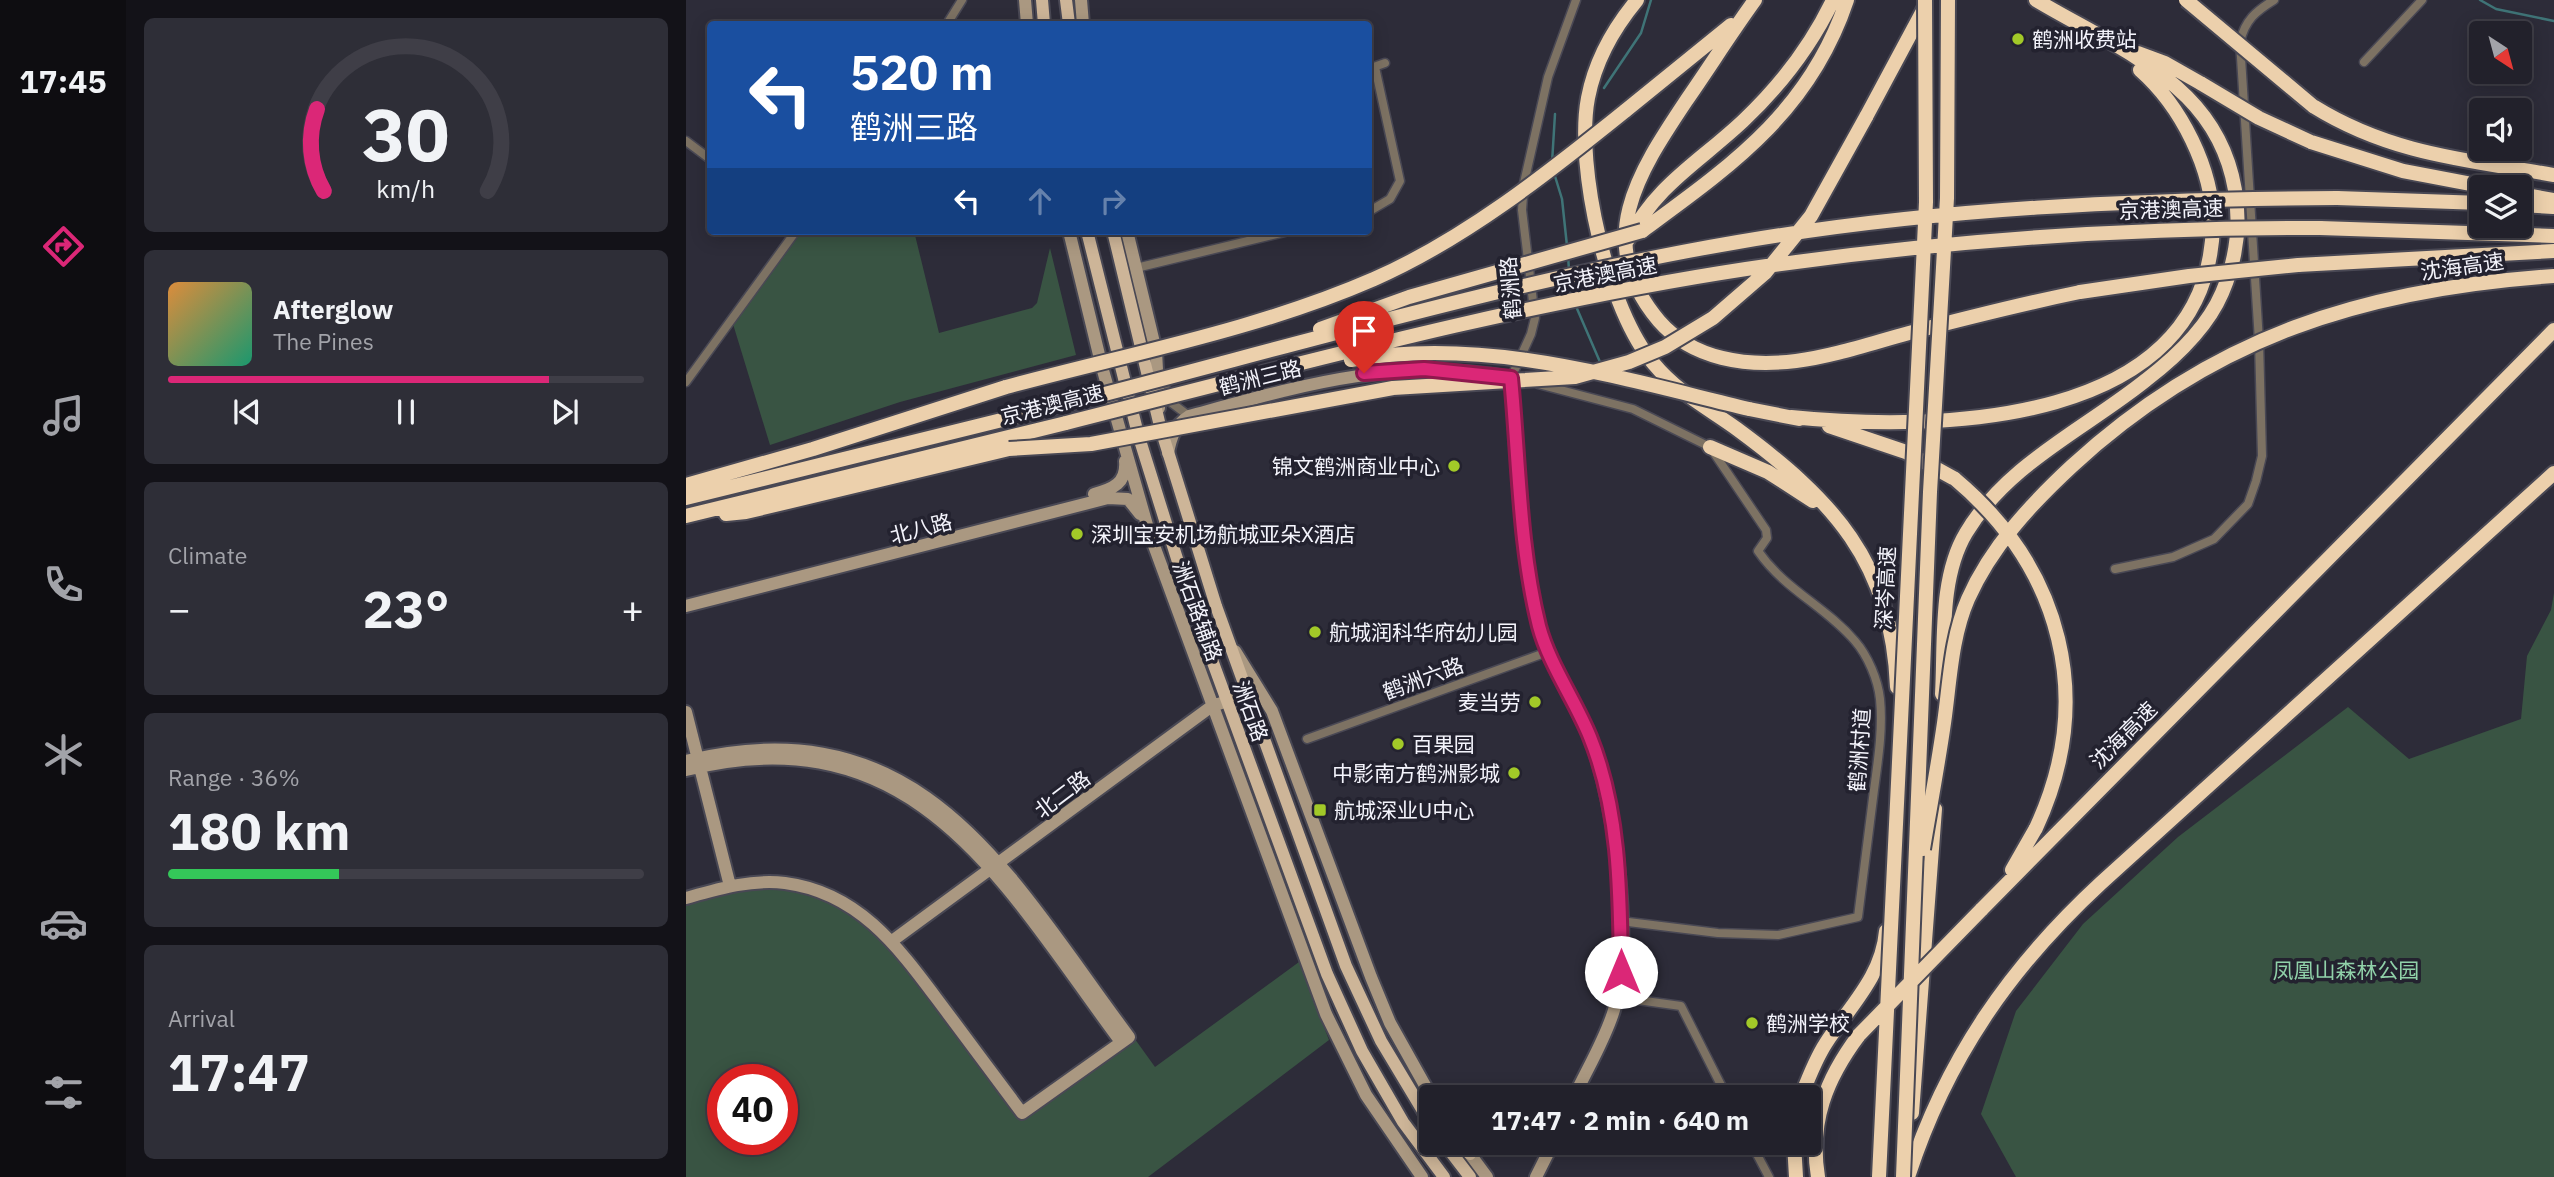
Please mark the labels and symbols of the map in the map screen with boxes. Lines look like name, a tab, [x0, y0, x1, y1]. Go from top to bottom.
north arrow	[2469, 21, 2532, 84]
place label: 鹤洲收费站	[2032, 25, 2137, 53]
marker: 鹤洲收费站	[2010, 31, 2026, 47]
street label: 京港澳高速	[2118, 193, 2224, 225]
street label: 沈海高速	[2418, 246, 2506, 286]
street label: 京港澳高速	[1551, 250, 1659, 298]
street label: 鹤洲路	[1493, 255, 1527, 321]
pin	[1334, 301, 1394, 373]
street label: 鹤洲三路	[1216, 353, 1304, 401]
street label: 京港澳高速	[998, 378, 1106, 430]
place label: 锦文鹤洲商业中心	[1272, 452, 1440, 480]
marker: 锦文鹤洲商业中心	[1446, 458, 1462, 474]
street label: 北八路	[887, 507, 955, 549]
place label: 深圳宝安机场航城亚朵X酒店	[1091, 520, 1356, 548]
marker: 深圳宝安机场航城亚朵X酒店	[1069, 526, 1085, 542]
street label: 深岑高速	[1869, 545, 1901, 631]
street label: 洲石路辅路	[1167, 557, 1229, 665]
place label: 航城润科华府幼儿园	[1329, 618, 1518, 646]
marker: 航城润科华府幼儿园	[1307, 624, 1323, 640]
street label: 鹤洲六路	[1379, 650, 1467, 706]
street label: 洲石路	[1227, 677, 1275, 745]
place label: 麦当劳	[1458, 688, 1521, 716]
marker: 麦当劳	[1527, 694, 1543, 710]
street label: 沈海高速	[2083, 695, 2163, 775]
street label: 鹤洲村道	[1842, 707, 1876, 793]
place label: 百果园	[1412, 730, 1475, 758]
marker: 百果园	[1390, 736, 1406, 752]
place label: 中影南方鹤洲影城	[1332, 759, 1500, 787]
street label: 北二路	[1028, 764, 1096, 824]
marker: 中影南方鹤洲影城	[1506, 765, 1522, 781]
place label: 航城深业U中心	[1334, 796, 1474, 824]
marker: 航城深业U中心	[1312, 802, 1328, 818]
position arrow	[1584, 935, 1658, 1009]
park label: 凤凰山森林公园	[2273, 956, 2420, 984]
place label: 鹤洲学校	[1766, 1009, 1850, 1037]
marker: 鹤洲学校	[1744, 1015, 1760, 1031]
speed limit sign: 40	[707, 1064, 798, 1155]

